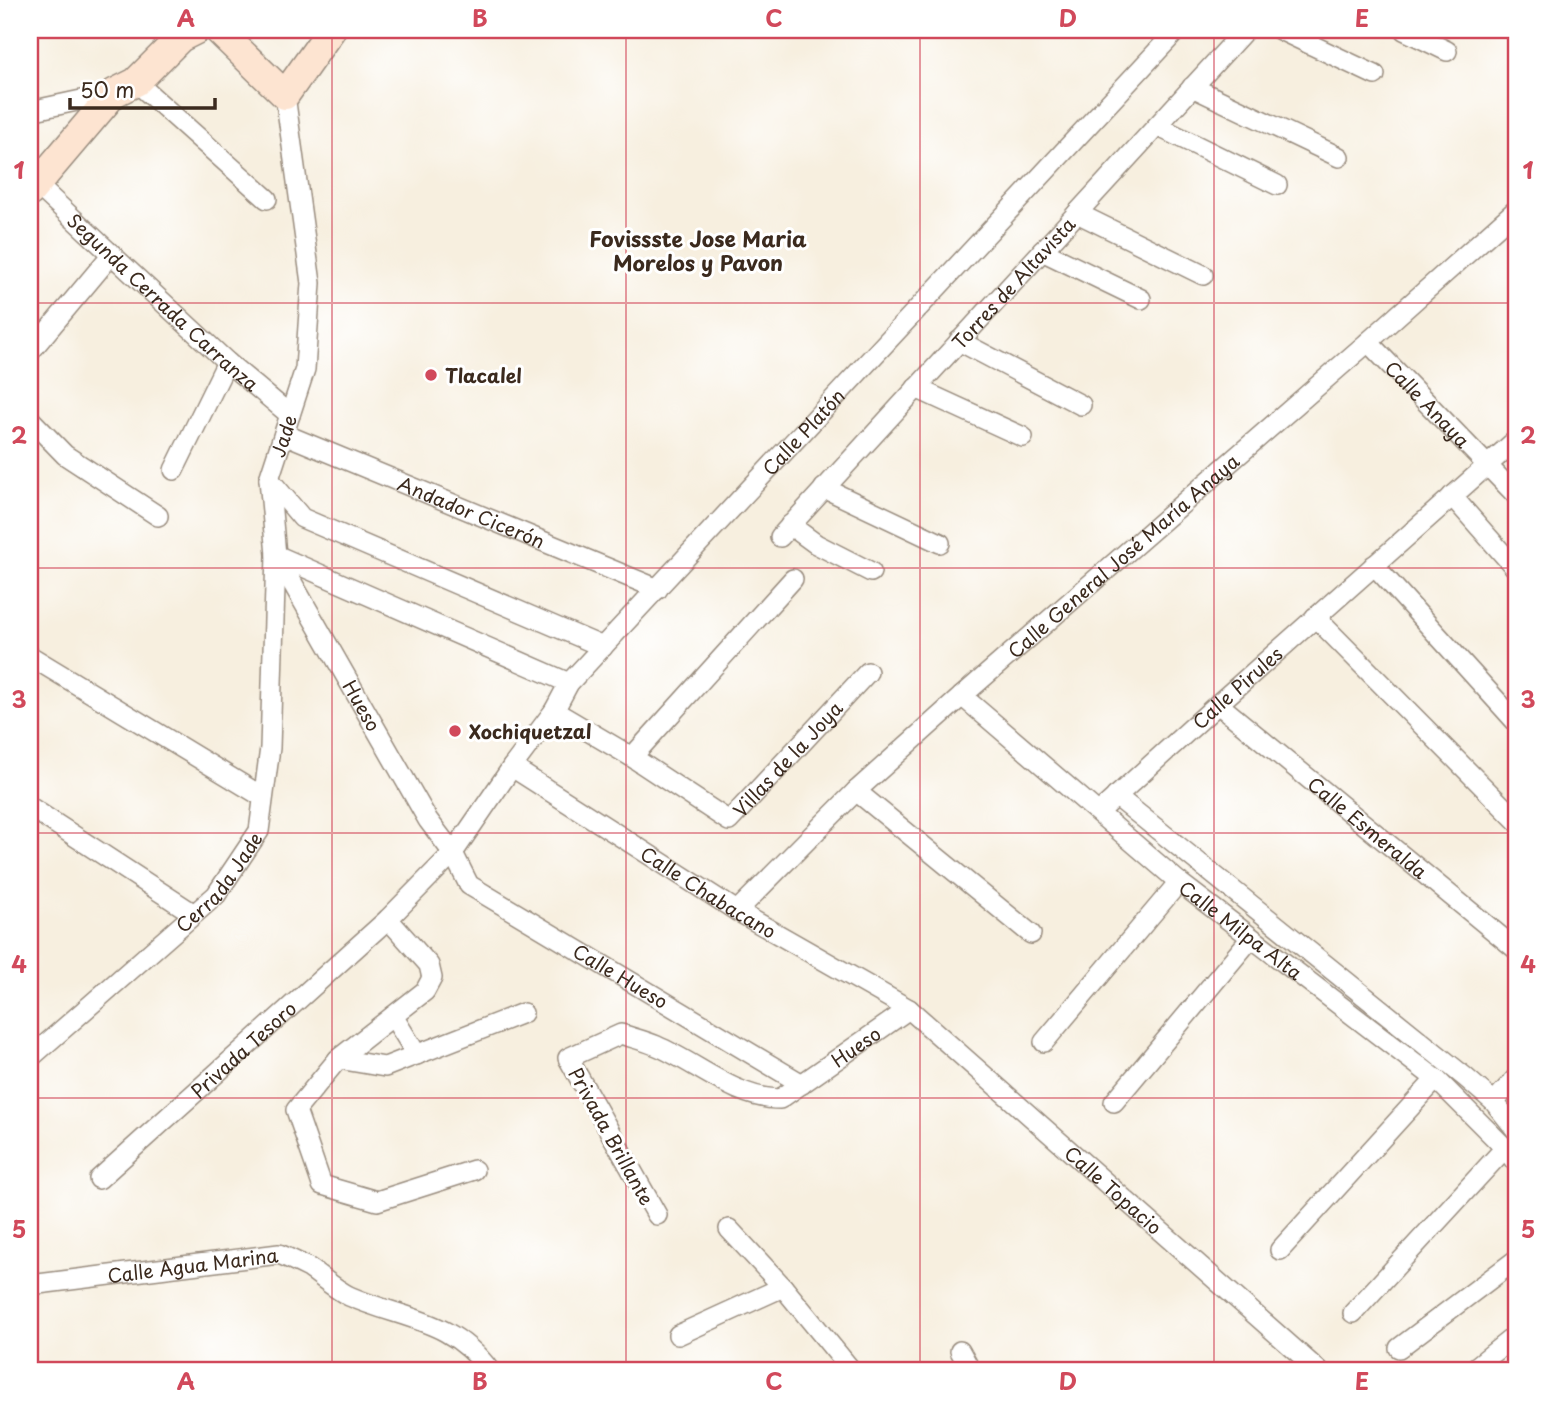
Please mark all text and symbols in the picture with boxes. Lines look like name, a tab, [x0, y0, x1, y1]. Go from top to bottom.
text: A	[177, 0, 195, 35]
text: B	[472, 0, 488, 35]
text: C	[765, 0, 783, 35]
text: D	[1059, 0, 1077, 35]
text: E	[1355, 0, 1369, 35]
scale bar	[70, 66, 215, 110]
text: 50 m	[80, 73, 134, 105]
text: 1	[14, 152, 25, 187]
text: 1	[1523, 152, 1534, 187]
street label: Segunda Cerrada Carranza	[61, 206, 265, 397]
street label: Torres de Altavista	[945, 210, 1081, 355]
district label: Fovissste Jose Maria Morelos y Pavon	[589, 222, 807, 278]
street label: Calle Anaya	[1379, 354, 1477, 454]
place label: Tlacalel	[445, 361, 522, 389]
marker: Tlacalel	[423, 367, 439, 383]
street label: Calle Platón	[755, 382, 851, 481]
street label: Jade	[263, 411, 303, 461]
text: 2	[11, 417, 27, 452]
text: 2	[1520, 417, 1536, 452]
street label: Calle General José María Anaya	[1001, 447, 1245, 664]
street label: Andador Cicerón	[394, 469, 549, 555]
street label: Calle Pirules	[1186, 639, 1288, 735]
street label: Hueso	[337, 675, 388, 736]
text: 3	[11, 681, 27, 716]
text: 3	[1520, 681, 1536, 716]
street label: Villas de la Joya	[726, 694, 849, 823]
place label: Xochiquetzal	[469, 717, 592, 745]
marker: Xochiquetzal	[447, 723, 463, 739]
street label: Calle Esmeralda	[1302, 770, 1434, 885]
street label: Cerrada Jade	[169, 826, 269, 939]
street label: Calle Chabacano	[635, 839, 782, 945]
street label: Calle Milpa Alta	[1173, 873, 1309, 986]
street label: Calle Hueso	[568, 936, 673, 1015]
text: 4	[11, 946, 27, 981]
text: 4	[1520, 946, 1536, 981]
street label: Privada Tesoro	[184, 994, 302, 1104]
street label: Hueso	[825, 1019, 886, 1073]
street label: Privada Brillante	[563, 1062, 661, 1210]
street label: Calle Topacio	[1059, 1139, 1168, 1240]
text: 5	[12, 1211, 26, 1246]
text: 5	[1521, 1211, 1535, 1246]
street label: Calle Agua Marina	[106, 1240, 280, 1289]
text: A	[177, 1363, 195, 1398]
text: B	[472, 1363, 488, 1398]
text: C	[765, 1363, 783, 1398]
text: D	[1059, 1363, 1077, 1398]
text: E	[1355, 1363, 1369, 1398]

